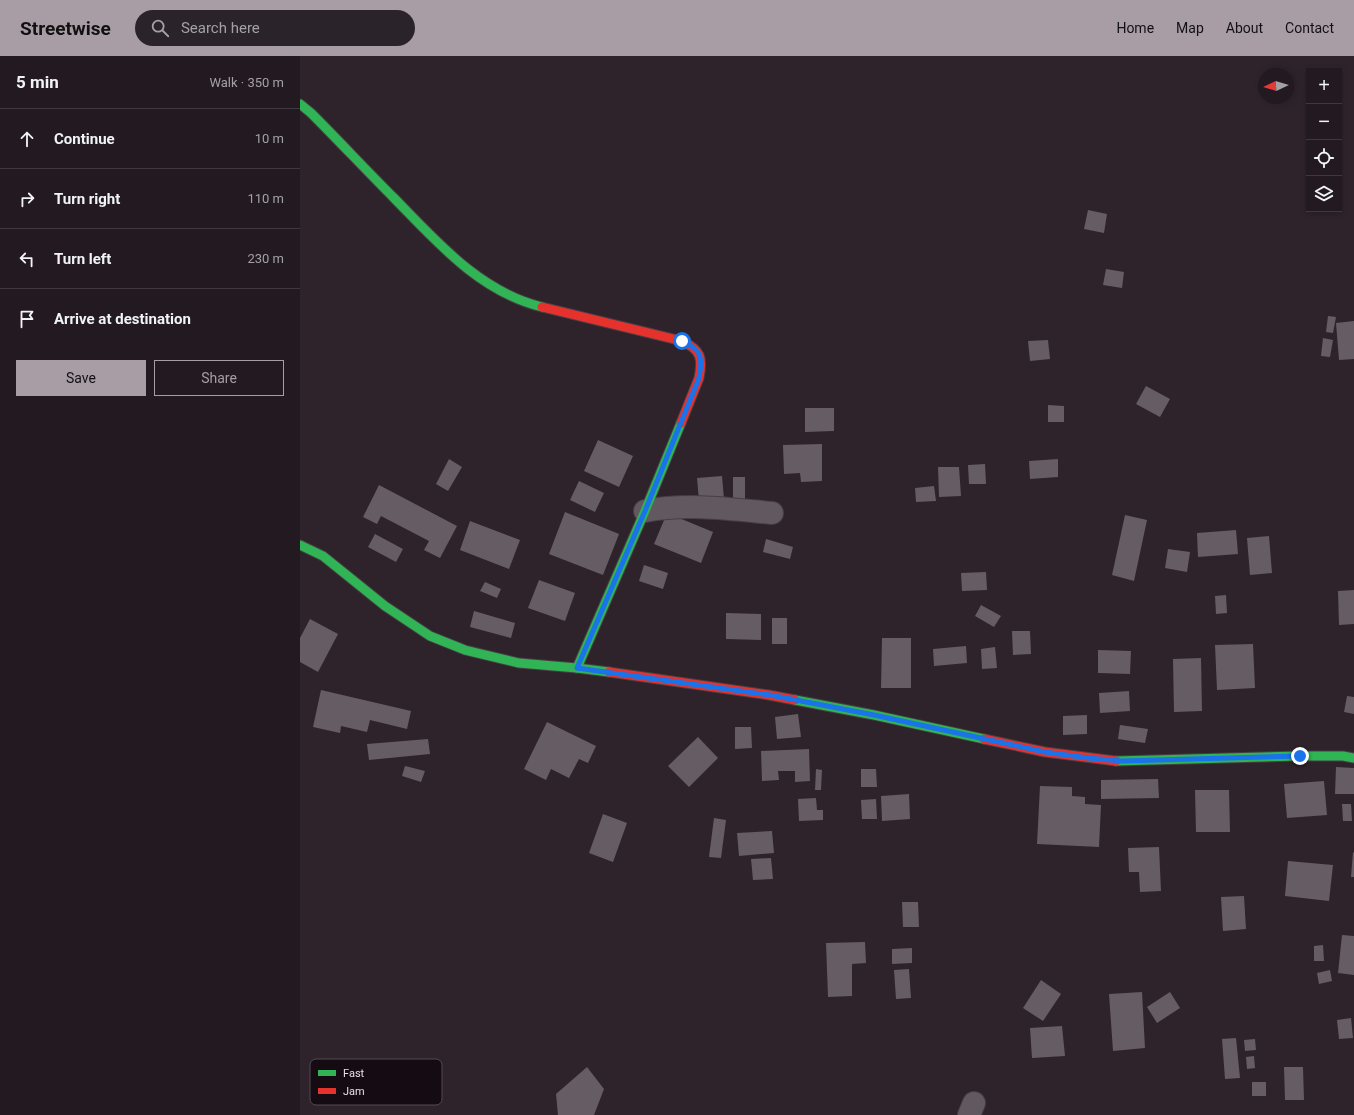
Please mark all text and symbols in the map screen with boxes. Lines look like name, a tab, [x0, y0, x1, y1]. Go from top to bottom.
search box	[135, 10, 415, 46]
text: Streetwise	[20, 17, 111, 40]
icon: search	[149, 17, 171, 39]
text: Search here	[181, 19, 260, 37]
text: Home	[1116, 20, 1154, 36]
text: Map	[1176, 20, 1204, 36]
text: About	[1226, 20, 1263, 36]
text: Contact	[1285, 20, 1334, 36]
north arrow	[1258, 68, 1294, 104]
map controls	[1306, 68, 1342, 212]
button: +	[1306, 68, 1342, 104]
text: 5 min	[16, 72, 59, 92]
text: Walk · 350 m	[209, 75, 284, 90]
button: −	[1306, 104, 1342, 140]
icon: ahead	[16, 128, 38, 150]
text: Continue	[54, 130, 115, 148]
text: 10 m	[255, 131, 284, 146]
button: locate	[1306, 140, 1342, 176]
button: layers	[1306, 176, 1342, 212]
icon: right	[16, 188, 38, 210]
text: Turn right	[54, 190, 120, 208]
text: 110 m	[247, 191, 284, 206]
icon: left	[16, 248, 38, 270]
text: Turn left	[54, 250, 111, 268]
text: 230 m	[247, 251, 284, 266]
icon: arrive	[16, 308, 38, 330]
text: Arrive at destination	[54, 310, 191, 328]
route start	[673, 332, 691, 350]
button: Save	[16, 360, 146, 396]
button: Share	[154, 360, 284, 396]
route end	[1291, 747, 1309, 765]
legend	[310, 1059, 442, 1105]
text: Fast	[343, 1067, 365, 1080]
text: Jam	[343, 1085, 365, 1098]

